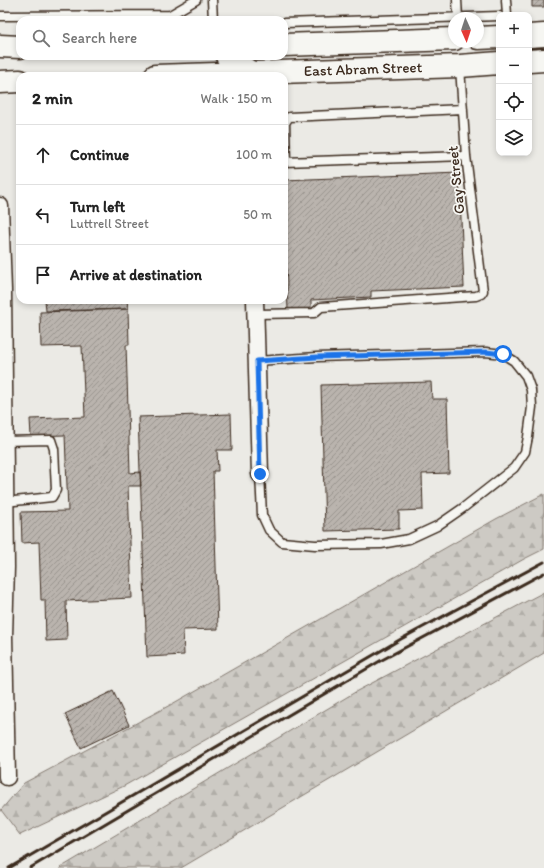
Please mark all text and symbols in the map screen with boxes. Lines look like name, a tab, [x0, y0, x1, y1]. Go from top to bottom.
north arrow	[448, 12, 484, 48]
map controls	[496, 12, 532, 156]
button: +	[496, 12, 532, 48]
search box	[16, 16, 288, 60]
icon: search	[30, 27, 52, 49]
text: Search here	[62, 29, 137, 47]
button: −	[496, 48, 532, 84]
street label: East Abram Street	[304, 58, 423, 80]
button: locate	[496, 84, 532, 120]
text: 2 min	[32, 88, 72, 108]
text: Walk · 150 m	[201, 91, 272, 106]
button: layers	[496, 120, 532, 156]
icon: ahead	[32, 144, 54, 166]
street label: Gay Street	[443, 145, 469, 215]
text: Continue	[70, 146, 129, 164]
text: 100 m	[236, 147, 272, 162]
text: Turn left	[70, 198, 125, 216]
icon: left	[32, 204, 54, 226]
text: 50 m	[243, 207, 272, 222]
text: Luttrell Street	[70, 216, 149, 231]
icon: arrive	[32, 264, 54, 286]
text: Arrive at destination	[70, 266, 202, 284]
route start	[494, 345, 512, 363]
route end	[251, 465, 269, 483]

